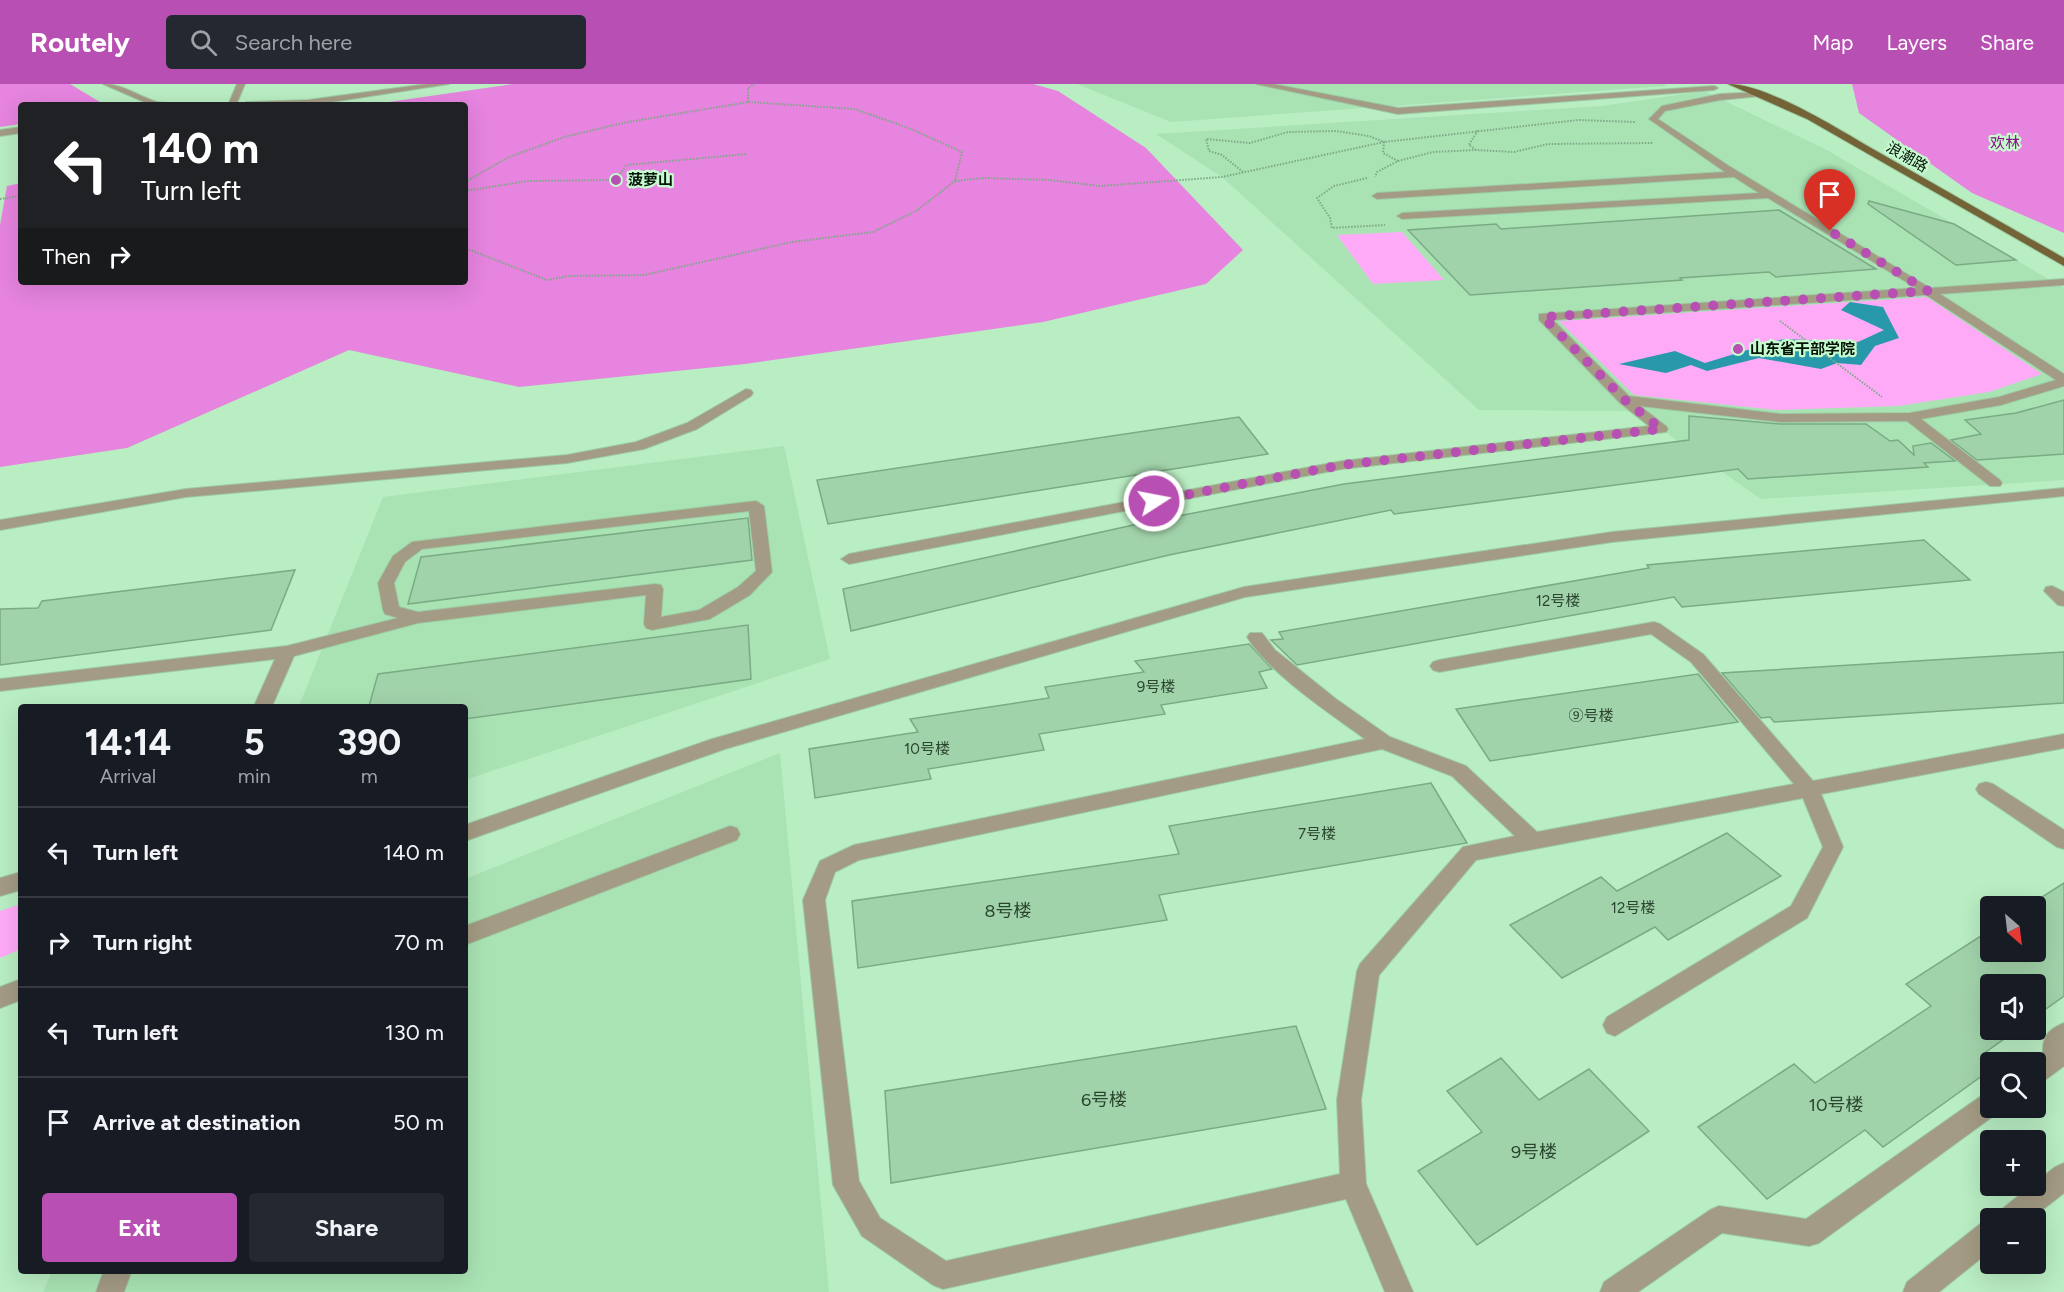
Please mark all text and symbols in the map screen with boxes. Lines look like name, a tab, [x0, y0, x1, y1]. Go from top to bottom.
search box	[166, 15, 586, 69]
text: Routely	[30, 25, 130, 59]
icon: search	[187, 26, 220, 59]
text: Search here	[235, 29, 352, 56]
text: Map	[1813, 30, 1853, 55]
text: Layers	[1886, 30, 1947, 55]
text: Share	[1980, 30, 2034, 55]
text: 140 m	[141, 123, 259, 174]
icon: left	[42, 126, 120, 204]
park label: 欢林	[1990, 134, 2020, 152]
street label: 浪潮路	[1883, 138, 1931, 176]
pin	[1804, 169, 1855, 231]
place label: 菠萝山	[628, 171, 673, 189]
marker: 菠萝山	[609, 173, 623, 187]
text: Turn left	[141, 174, 241, 207]
icon: arrive	[1813, 178, 1846, 211]
icon: right	[103, 240, 136, 273]
text: Then	[42, 243, 91, 270]
place label: 山东省干部学院	[1750, 340, 1855, 358]
marker: 山东省干部学院	[1731, 342, 1745, 356]
position arrow	[1122, 469, 1186, 533]
house number: 12号楼	[1536, 592, 1580, 610]
house number: 9号楼	[1137, 678, 1175, 696]
house number: ⑨号楼	[1568, 707, 1614, 725]
text: 14:14	[85, 721, 171, 764]
text: 5	[244, 721, 265, 764]
text: 390	[337, 721, 401, 764]
house number: 10号楼	[904, 740, 950, 758]
text: Arrival	[100, 764, 156, 788]
text: min	[238, 764, 271, 788]
text: m	[361, 764, 378, 788]
house number: 7号楼	[1298, 825, 1336, 843]
icon: left	[42, 836, 75, 869]
text: Turn left	[93, 839, 179, 866]
text: 140 m	[383, 839, 444, 866]
north arrow	[1980, 896, 2046, 962]
map controls	[1980, 896, 2046, 1274]
house number: 12号楼	[1611, 899, 1655, 917]
house number: 8号楼	[984, 900, 1032, 922]
icon: right	[42, 926, 75, 959]
text: Turn right	[93, 929, 192, 956]
text: 70 m	[394, 929, 444, 956]
button: sound	[1980, 974, 2046, 1040]
icon: left	[42, 1016, 75, 1049]
text: Turn left	[93, 1019, 179, 1046]
text: 130 m	[385, 1019, 444, 1046]
button: search	[1980, 1052, 2046, 1118]
house number: 6号楼	[1081, 1089, 1127, 1111]
house number: 10号楼	[1809, 1094, 1863, 1116]
icon: arrive	[42, 1106, 75, 1139]
text: Arrive at destination	[93, 1109, 301, 1136]
text: 50 m	[393, 1109, 444, 1136]
button: +	[1980, 1130, 2046, 1196]
house number: 9号楼	[1511, 1141, 1557, 1163]
button: Exit	[42, 1193, 237, 1262]
button: Share	[249, 1193, 444, 1262]
button: −	[1980, 1208, 2046, 1274]

